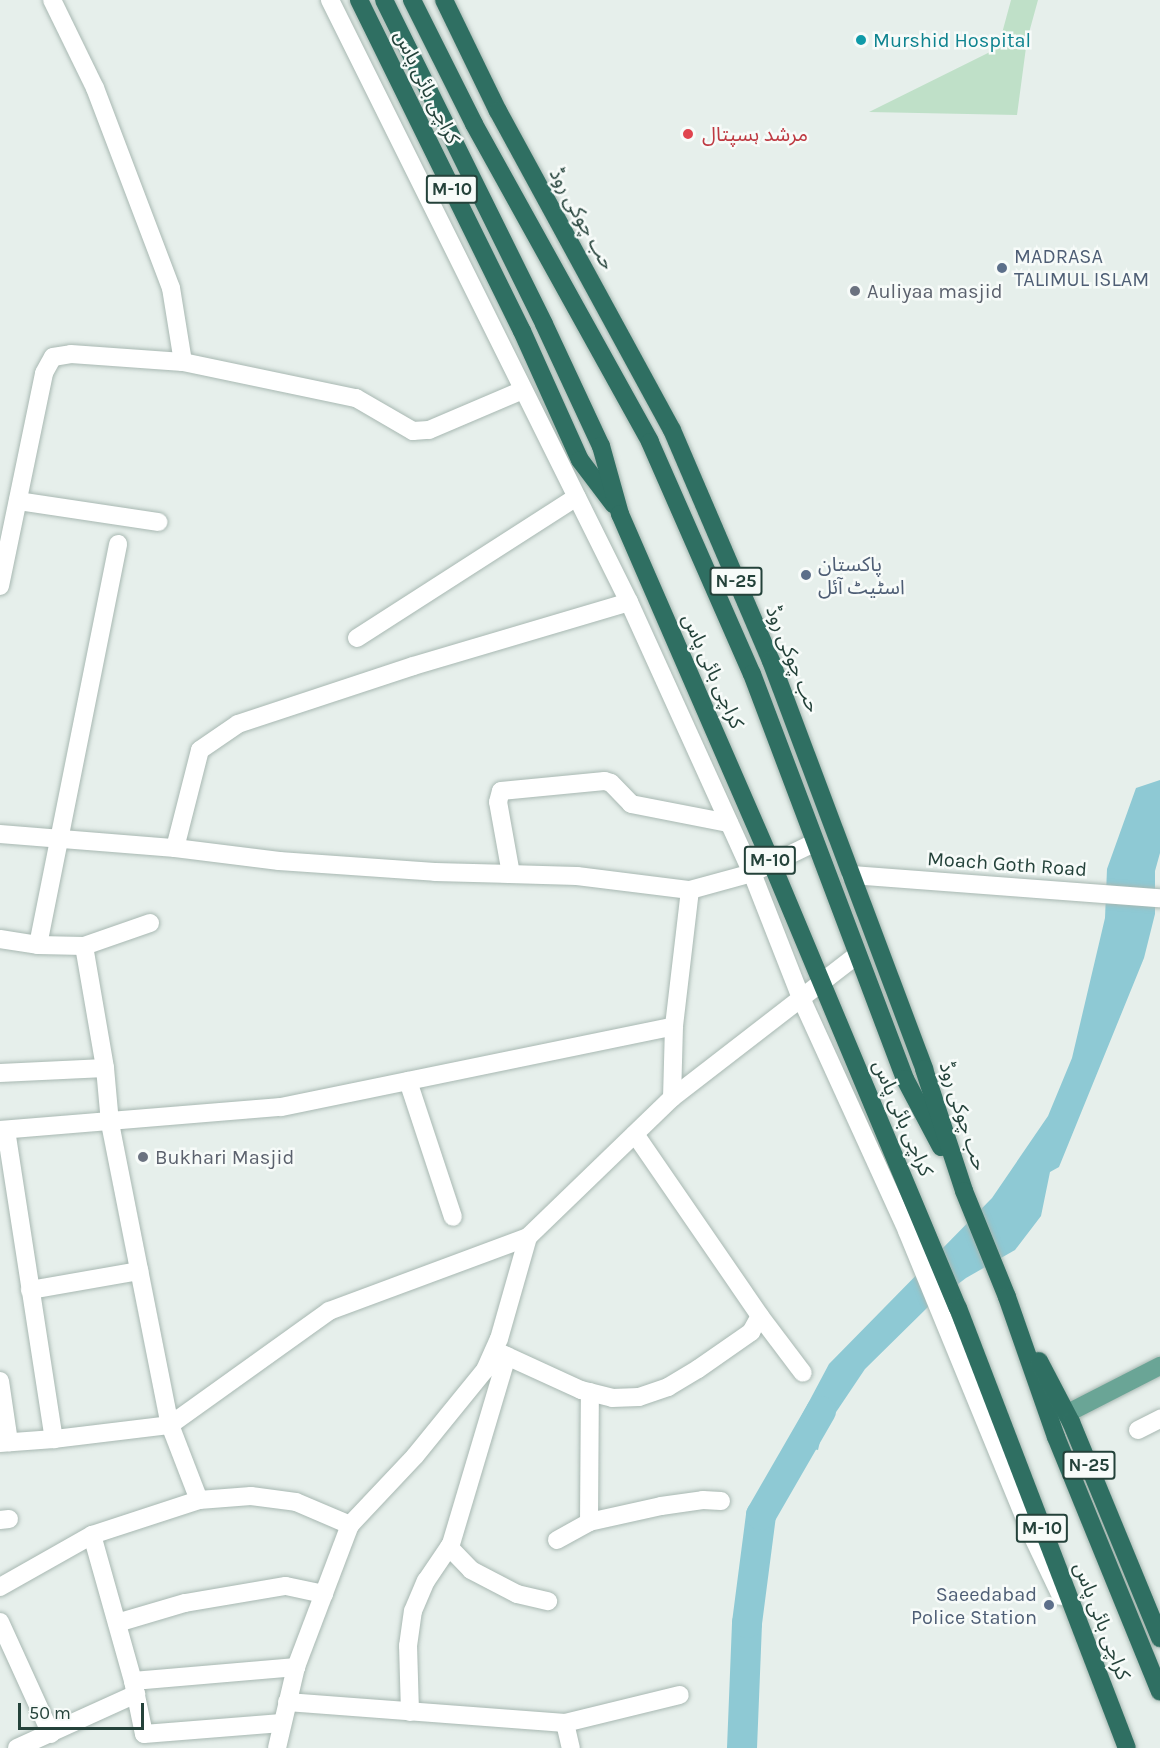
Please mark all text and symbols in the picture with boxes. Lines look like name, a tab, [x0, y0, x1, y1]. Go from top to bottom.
street label: کراچی بائی پاس	[389, 26, 465, 148]
place label: Murshid Hospital	[873, 28, 1031, 52]
marker: Murshid Hospital	[854, 33, 868, 47]
place label: مرشد ہسپتال	[702, 122, 808, 146]
marker: مرشد ہسپتال	[679, 125, 697, 143]
street label: حب چوکی روڈ	[544, 164, 620, 274]
road number: M-10	[425, 174, 479, 204]
place label: MADRASA TALIMUL ISLAM	[1014, 244, 1149, 291]
marker: MADRASA TALIMUL ISLAM	[995, 261, 1009, 275]
place label: Auliyaa masjid	[867, 279, 1003, 303]
marker: Auliyaa masjid	[848, 284, 862, 298]
place label: پاکستان اسٹیٹ آئل	[818, 552, 905, 599]
road number: N-25	[709, 566, 763, 596]
marker: پاکستان اسٹیٹ آئل	[799, 568, 813, 582]
street label: حب چوکی روڈ	[761, 602, 825, 716]
street label: کراچی بائی پاس	[677, 610, 749, 732]
road number: M-10	[743, 845, 797, 875]
street label: Moach Goth Road	[926, 846, 1088, 882]
street label: کراچی بائی پاس	[868, 1056, 938, 1180]
street label: حب چوکی روڈ	[934, 1058, 992, 1174]
place label: Bukhari Masjid	[155, 1145, 294, 1169]
marker: Bukhari Masjid	[136, 1150, 150, 1164]
road number: N-25	[1062, 1450, 1116, 1480]
road number: M-10	[1015, 1513, 1069, 1543]
street label: کراچی بائی پاس	[1069, 1559, 1135, 1683]
place label: Saeedabad Police Station	[911, 1582, 1037, 1629]
marker: Saeedabad Police Station	[1042, 1598, 1056, 1612]
scale bar	[21, 1691, 147, 1729]
text: 50 m	[29, 1702, 71, 1724]

